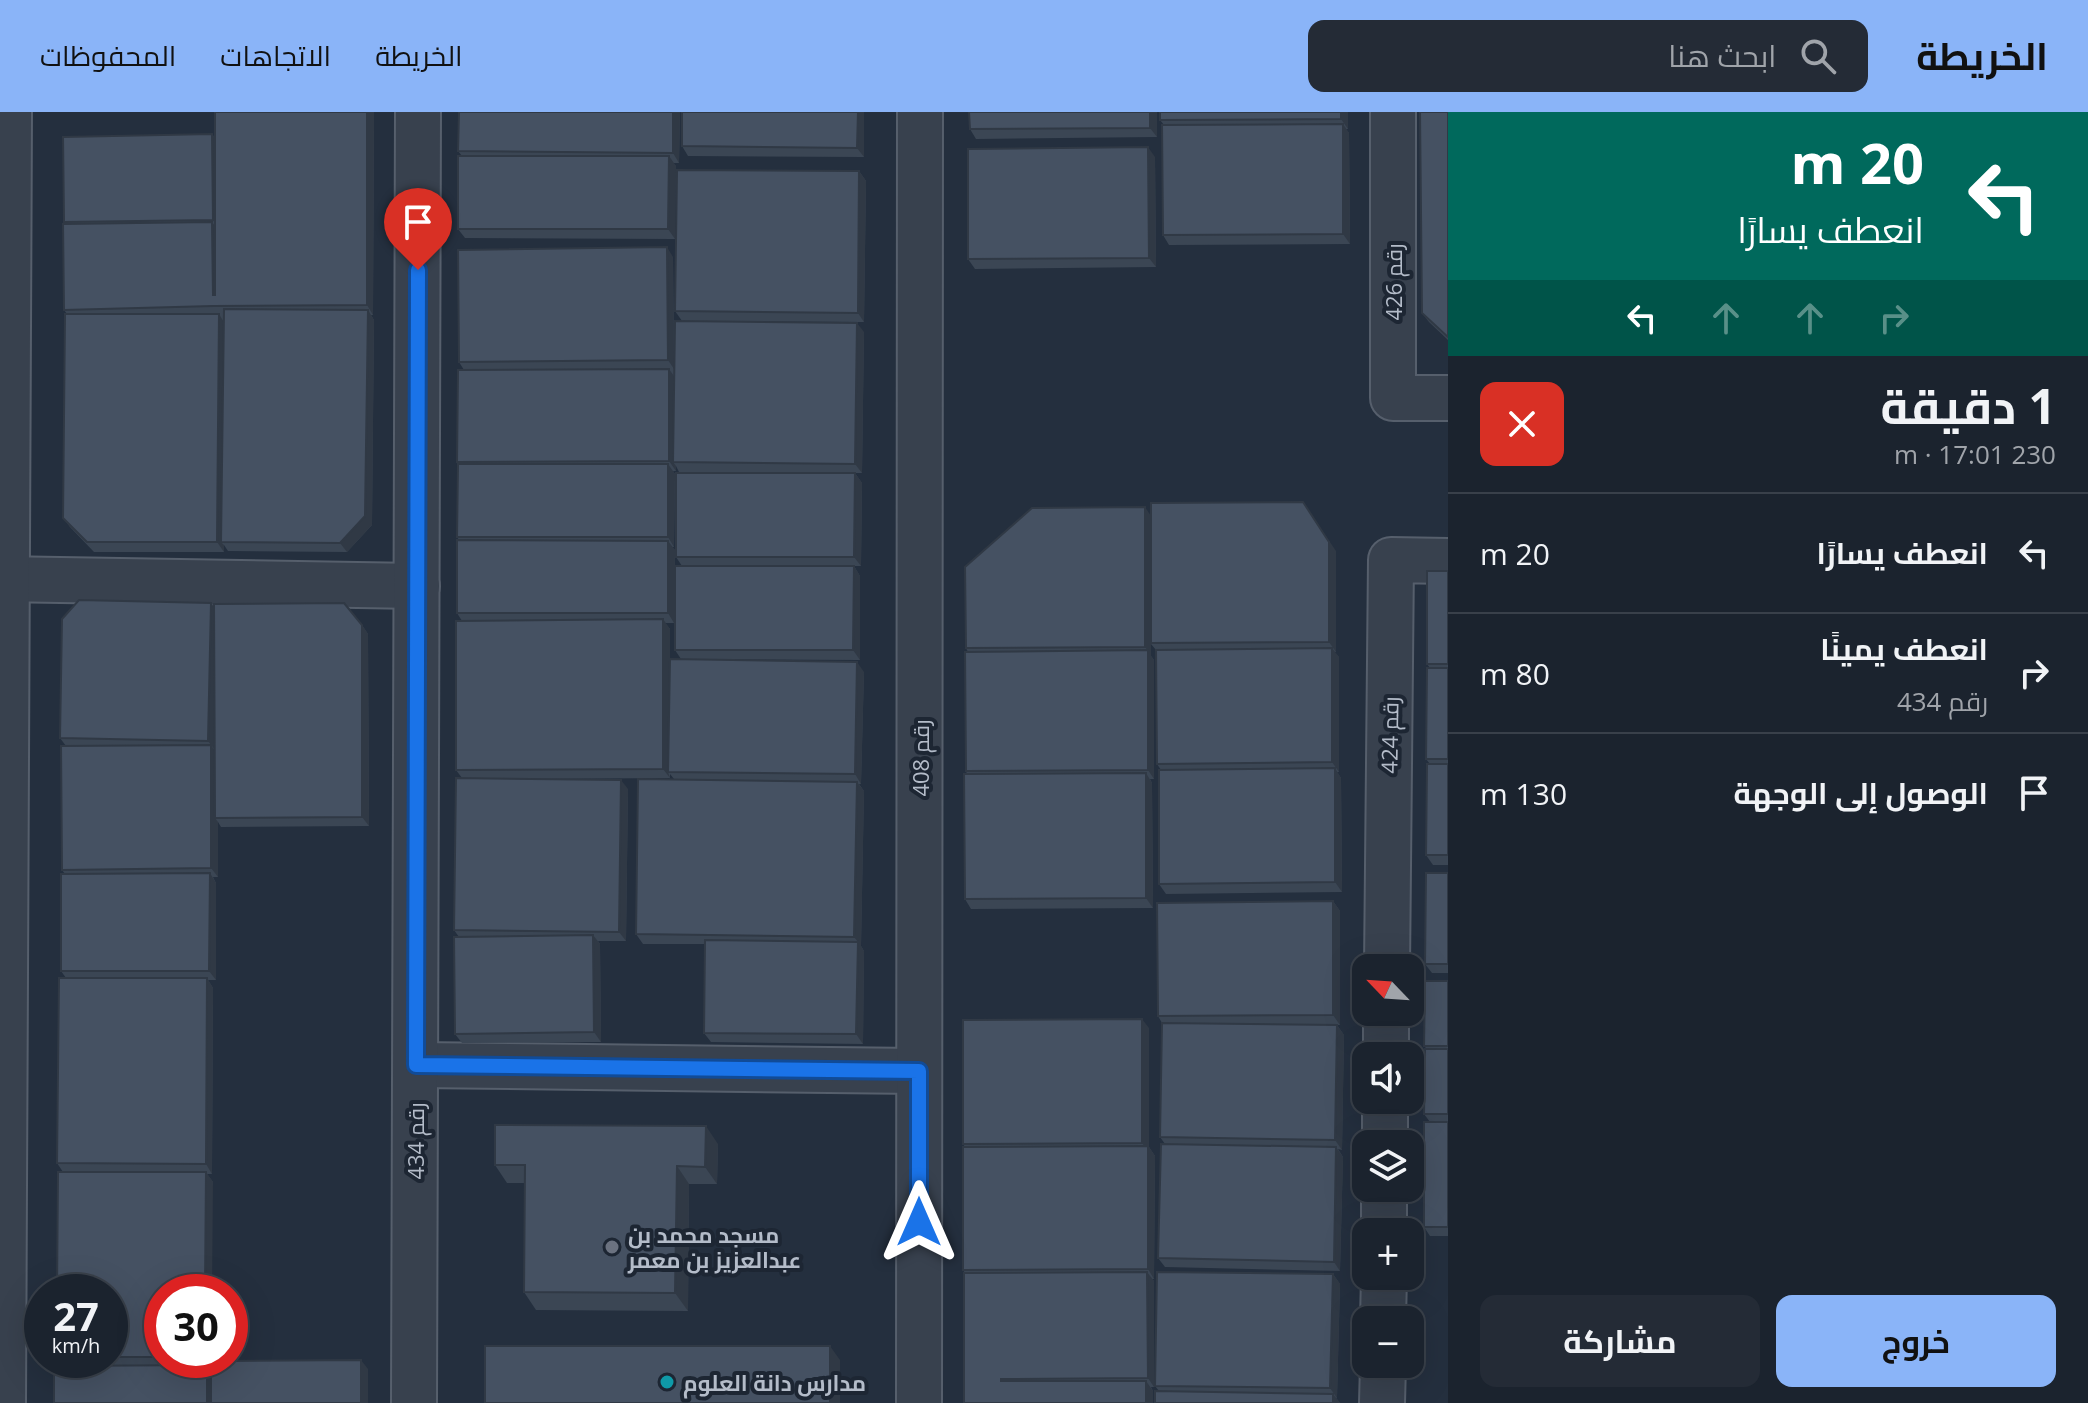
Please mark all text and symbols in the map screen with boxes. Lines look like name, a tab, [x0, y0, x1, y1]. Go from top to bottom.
search box	[1308, 20, 1868, 92]
text: الخريطة	[1916, 29, 2048, 81]
icon: search	[1796, 34, 1840, 78]
text: ابحث هنا	[1668, 35, 1776, 76]
text: المحفوظات	[40, 36, 176, 74]
text: الاتجاهات	[220, 36, 331, 74]
text: الخريطة	[375, 36, 463, 74]
text: 20 m	[1790, 124, 1924, 200]
icon: left	[1952, 144, 2056, 248]
pin	[384, 188, 452, 270]
icon: arrive	[396, 200, 440, 244]
text: انعطف يسارًا	[1737, 205, 1924, 254]
street label: رقم 426	[1378, 243, 1410, 321]
icon: left	[1620, 296, 1664, 340]
icon: ahead	[1704, 296, 1748, 340]
icon: ahead	[1788, 296, 1832, 340]
icon: right	[1872, 296, 1916, 340]
text: 1 دقيقة	[1880, 373, 2056, 438]
button: close	[1480, 382, 1564, 466]
text: 230 m · 17:01	[1894, 436, 2056, 472]
icon: left	[2012, 531, 2056, 575]
text: انعطف يسارًا	[1817, 532, 1988, 573]
text: 20 m	[1480, 533, 1550, 574]
text: انعطف يمينًا	[1820, 628, 1988, 669]
icon: right	[2012, 651, 2056, 695]
text: 80 m	[1480, 653, 1550, 694]
text: رقم 434	[1897, 683, 1988, 719]
street label: رقم 424	[1373, 696, 1407, 774]
street label: رقم 408	[905, 719, 937, 797]
icon: arrive	[2012, 771, 2056, 815]
text: الوصول إلى الوجهة	[1733, 772, 1988, 813]
text: 130 m	[1480, 773, 1567, 814]
north arrow	[1352, 954, 1424, 1026]
map controls	[1352, 954, 1424, 1378]
button: sound	[1352, 1042, 1424, 1114]
street label: رقم 434	[400, 1102, 432, 1180]
button: layers	[1352, 1130, 1424, 1202]
position arrow	[877, 1180, 961, 1264]
button: +	[1352, 1218, 1424, 1290]
place label: مسجد محمد بن عبدالعزيز بن معمر	[627, 1219, 801, 1274]
marker: مسجد محمد بن عبدالعزيز بن معمر	[603, 1238, 621, 1256]
speed limit sign: 30	[144, 1274, 248, 1378]
text: 27	[53, 1288, 99, 1343]
button: مشاركة	[1480, 1295, 1760, 1387]
button: خروج	[1776, 1295, 2056, 1387]
button: −	[1352, 1306, 1424, 1378]
text: km/h	[52, 1332, 100, 1359]
place label: مدارس دانة العلوم	[683, 1367, 866, 1399]
marker: مدارس دانة العلوم	[658, 1373, 676, 1391]

